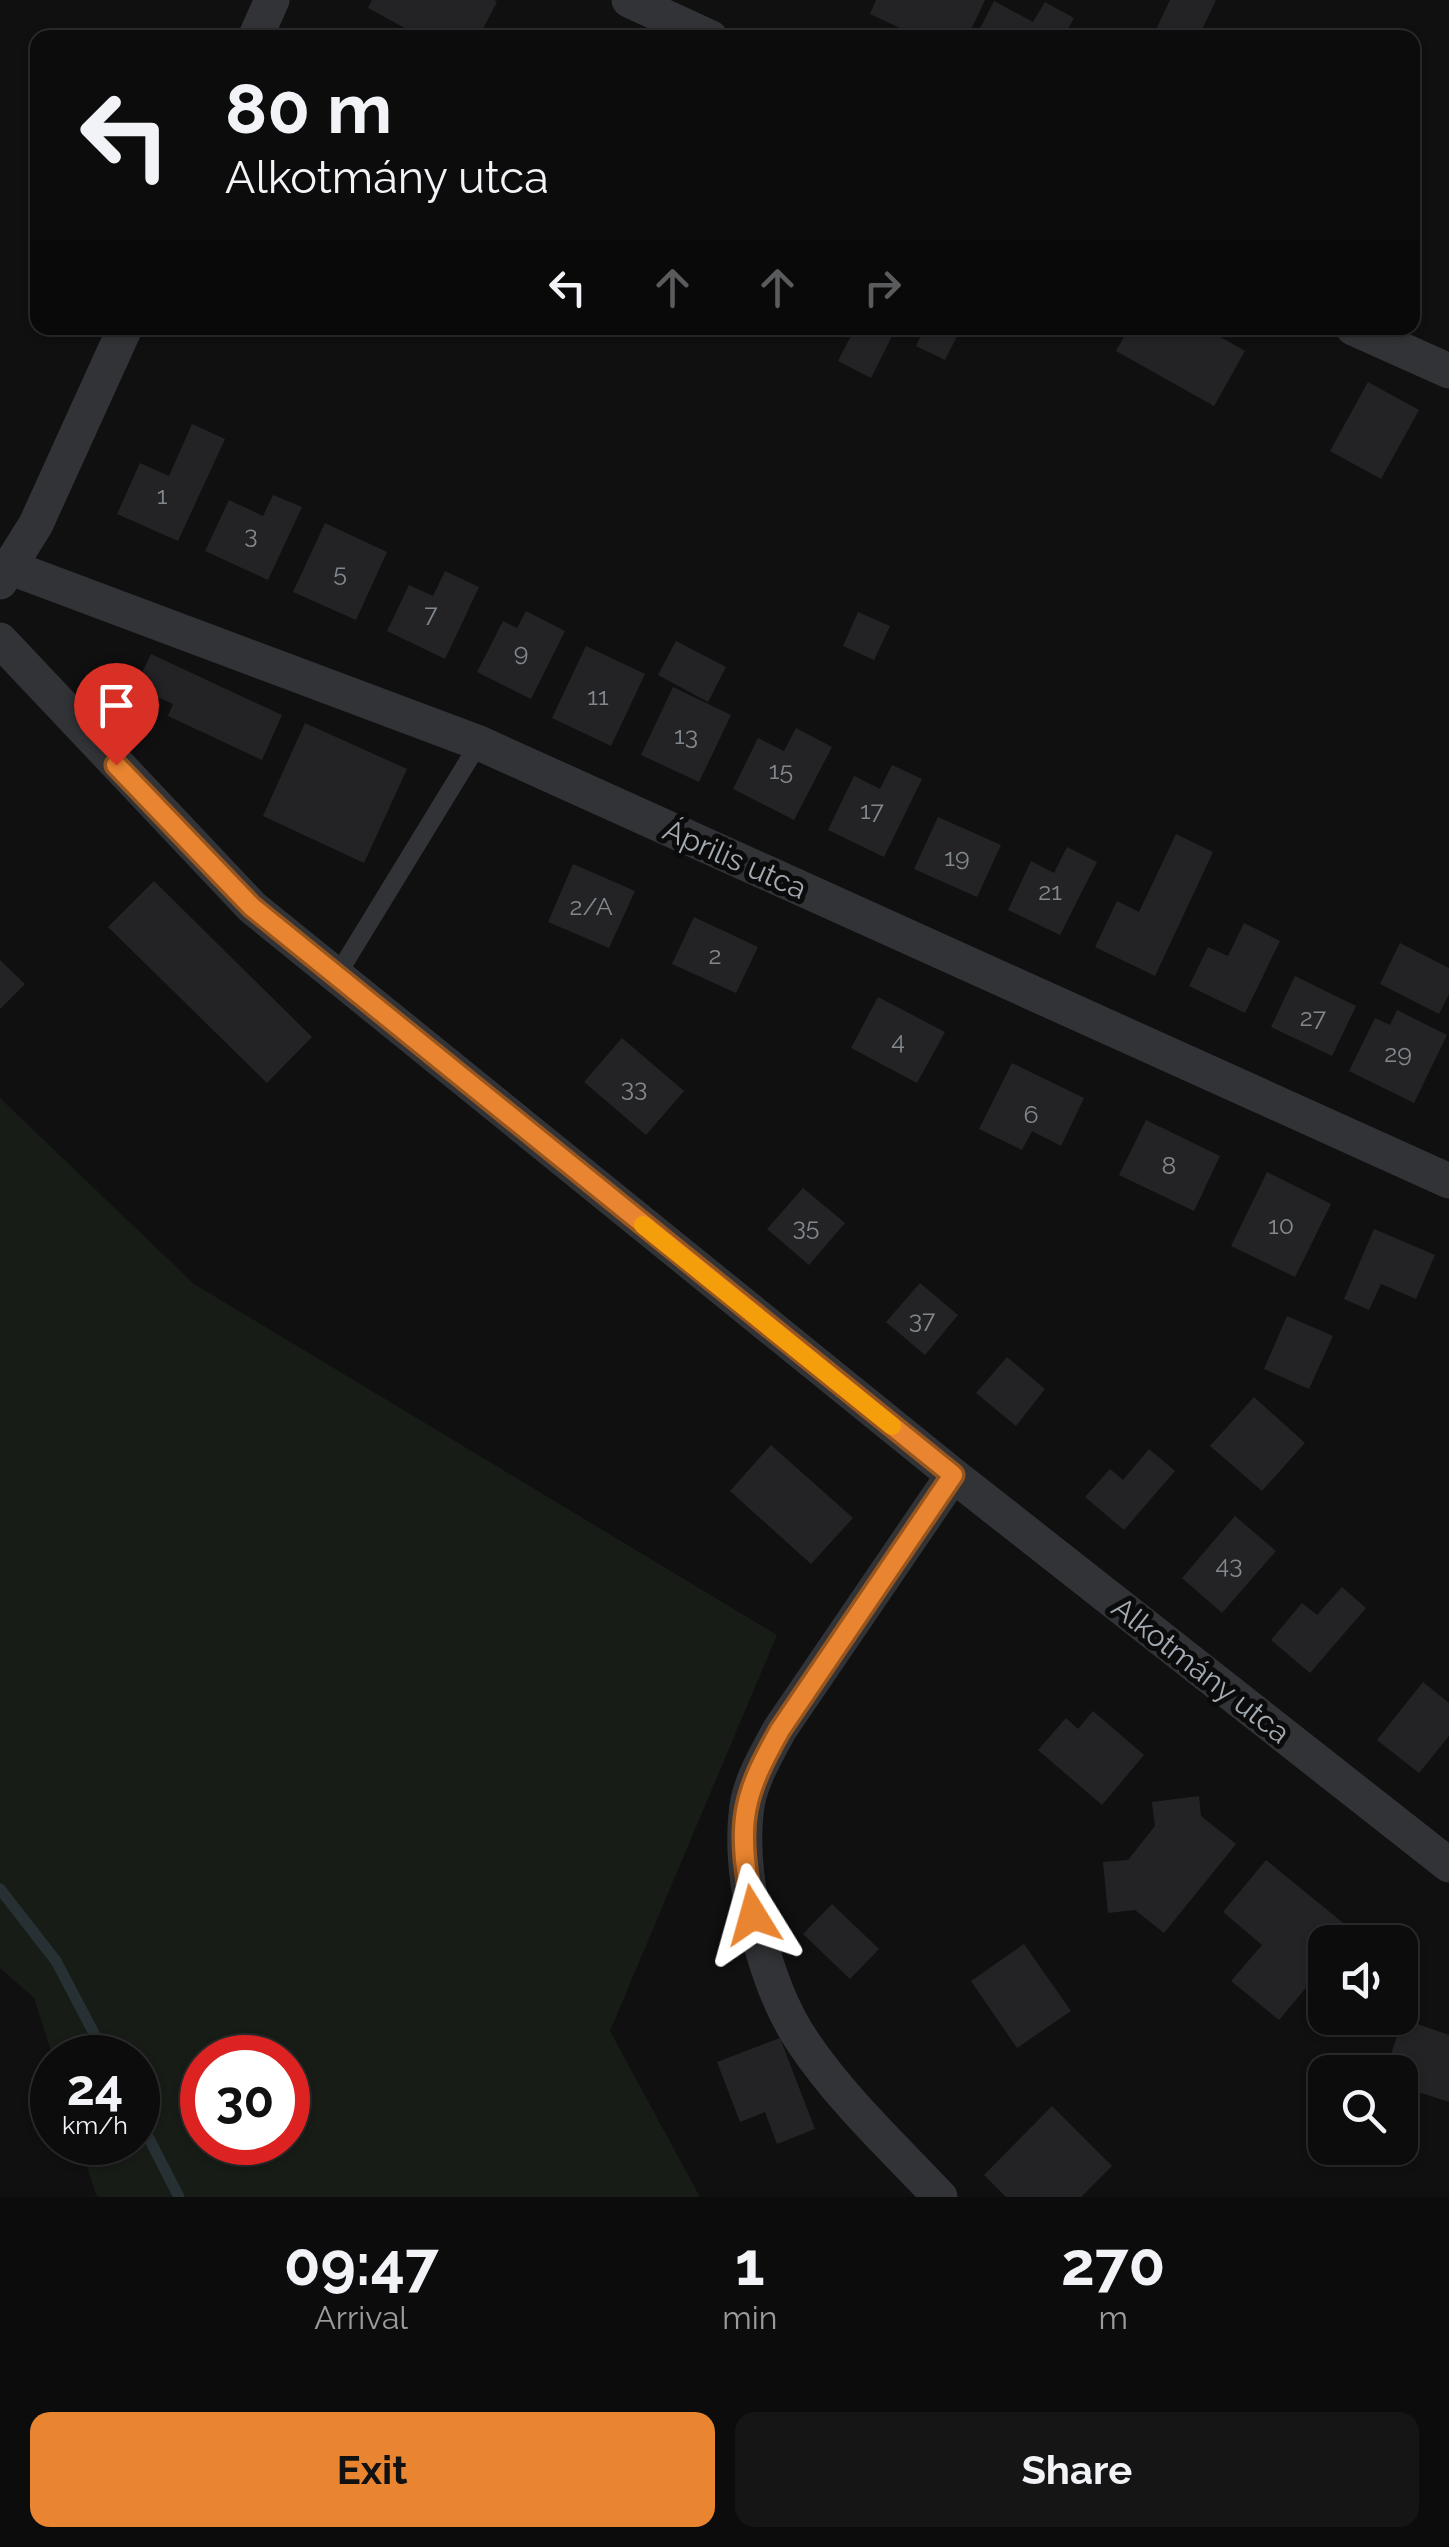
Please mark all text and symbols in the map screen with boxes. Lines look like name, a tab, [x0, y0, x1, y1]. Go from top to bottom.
text: 80 m	[225, 67, 392, 149]
icon: left	[60, 70, 190, 200]
text: Alkotmány utca	[225, 151, 549, 204]
icon: left	[540, 260, 595, 315]
icon: ahead	[645, 260, 700, 315]
icon: ahead	[750, 260, 805, 315]
icon: right	[855, 260, 910, 315]
house number: 1	[157, 480, 168, 510]
house number: 3	[244, 519, 258, 549]
house number: 5	[333, 557, 347, 587]
house number: 7	[424, 598, 438, 628]
house number: 9	[514, 637, 528, 667]
pin	[74, 663, 159, 766]
icon: arrive	[89, 678, 144, 733]
house number: 11	[587, 681, 609, 711]
house number: 13	[674, 720, 698, 750]
house number: 15	[769, 755, 793, 785]
house number: 17	[860, 795, 885, 825]
street label: Április utca	[658, 812, 812, 906]
house number: 19	[944, 842, 970, 872]
house number: 21	[1038, 876, 1062, 906]
house number: 2/A	[569, 891, 613, 921]
house number: 2	[708, 940, 722, 970]
house number: 27	[1300, 1002, 1327, 1032]
house number: 4	[891, 1025, 905, 1055]
house number: 29	[1384, 1038, 1412, 1068]
house number: 33	[621, 1072, 647, 1102]
house number: 6	[1023, 1099, 1039, 1129]
house number: 8	[1162, 1150, 1176, 1180]
house number: 10	[1268, 1210, 1294, 1240]
house number: 35	[793, 1211, 819, 1241]
house number: 37	[909, 1304, 936, 1334]
house number: 43	[1215, 1549, 1243, 1579]
street label: Alkotmány utca	[1105, 1590, 1297, 1750]
position arrow	[701, 1863, 805, 1967]
map controls	[1308, 1925, 1418, 2165]
button: sound	[1308, 1925, 1418, 2035]
speed limit sign: 30	[180, 2035, 310, 2165]
button: search	[1308, 2055, 1418, 2165]
text: 24	[67, 2058, 123, 2117]
text: km/h	[62, 2110, 128, 2140]
text: 09:47	[284, 2229, 439, 2299]
text: 1	[735, 2229, 765, 2299]
text: 270	[1061, 2229, 1165, 2299]
text: Arrival	[314, 2299, 408, 2336]
text: min	[722, 2299, 777, 2336]
text: m	[1098, 2299, 1128, 2336]
button: Exit	[30, 2412, 715, 2527]
button: Share	[735, 2412, 1419, 2527]

